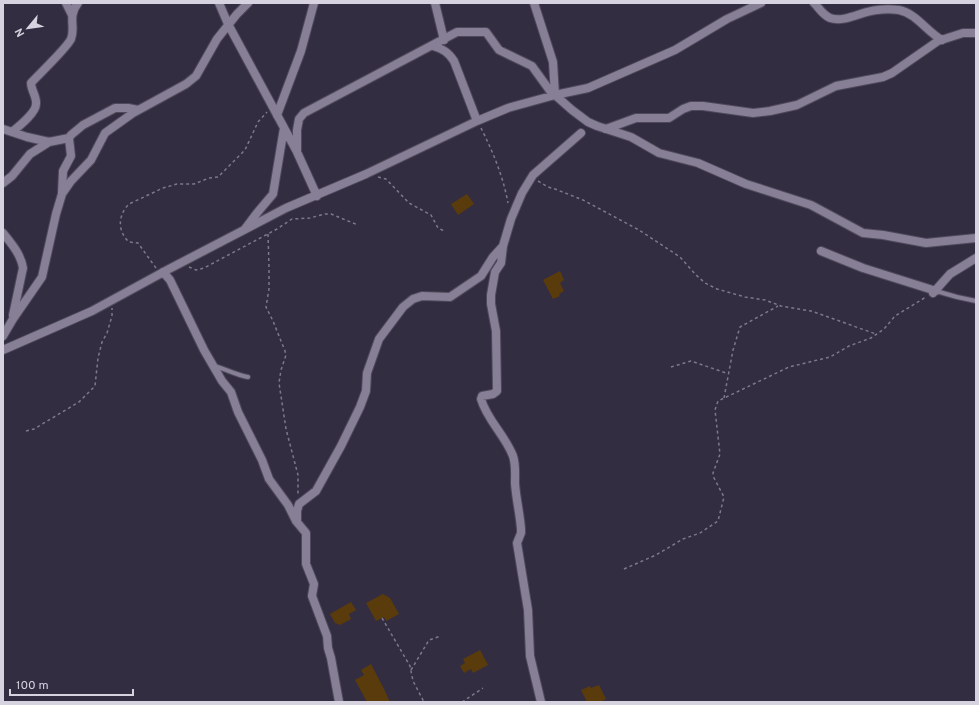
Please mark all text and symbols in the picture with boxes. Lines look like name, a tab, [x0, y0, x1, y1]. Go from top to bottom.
north arrow	[8, 8, 48, 48]
text: N	[12, 26, 28, 39]
scale bar	[10, 671, 133, 697]
text: 100 m	[16, 678, 49, 694]

